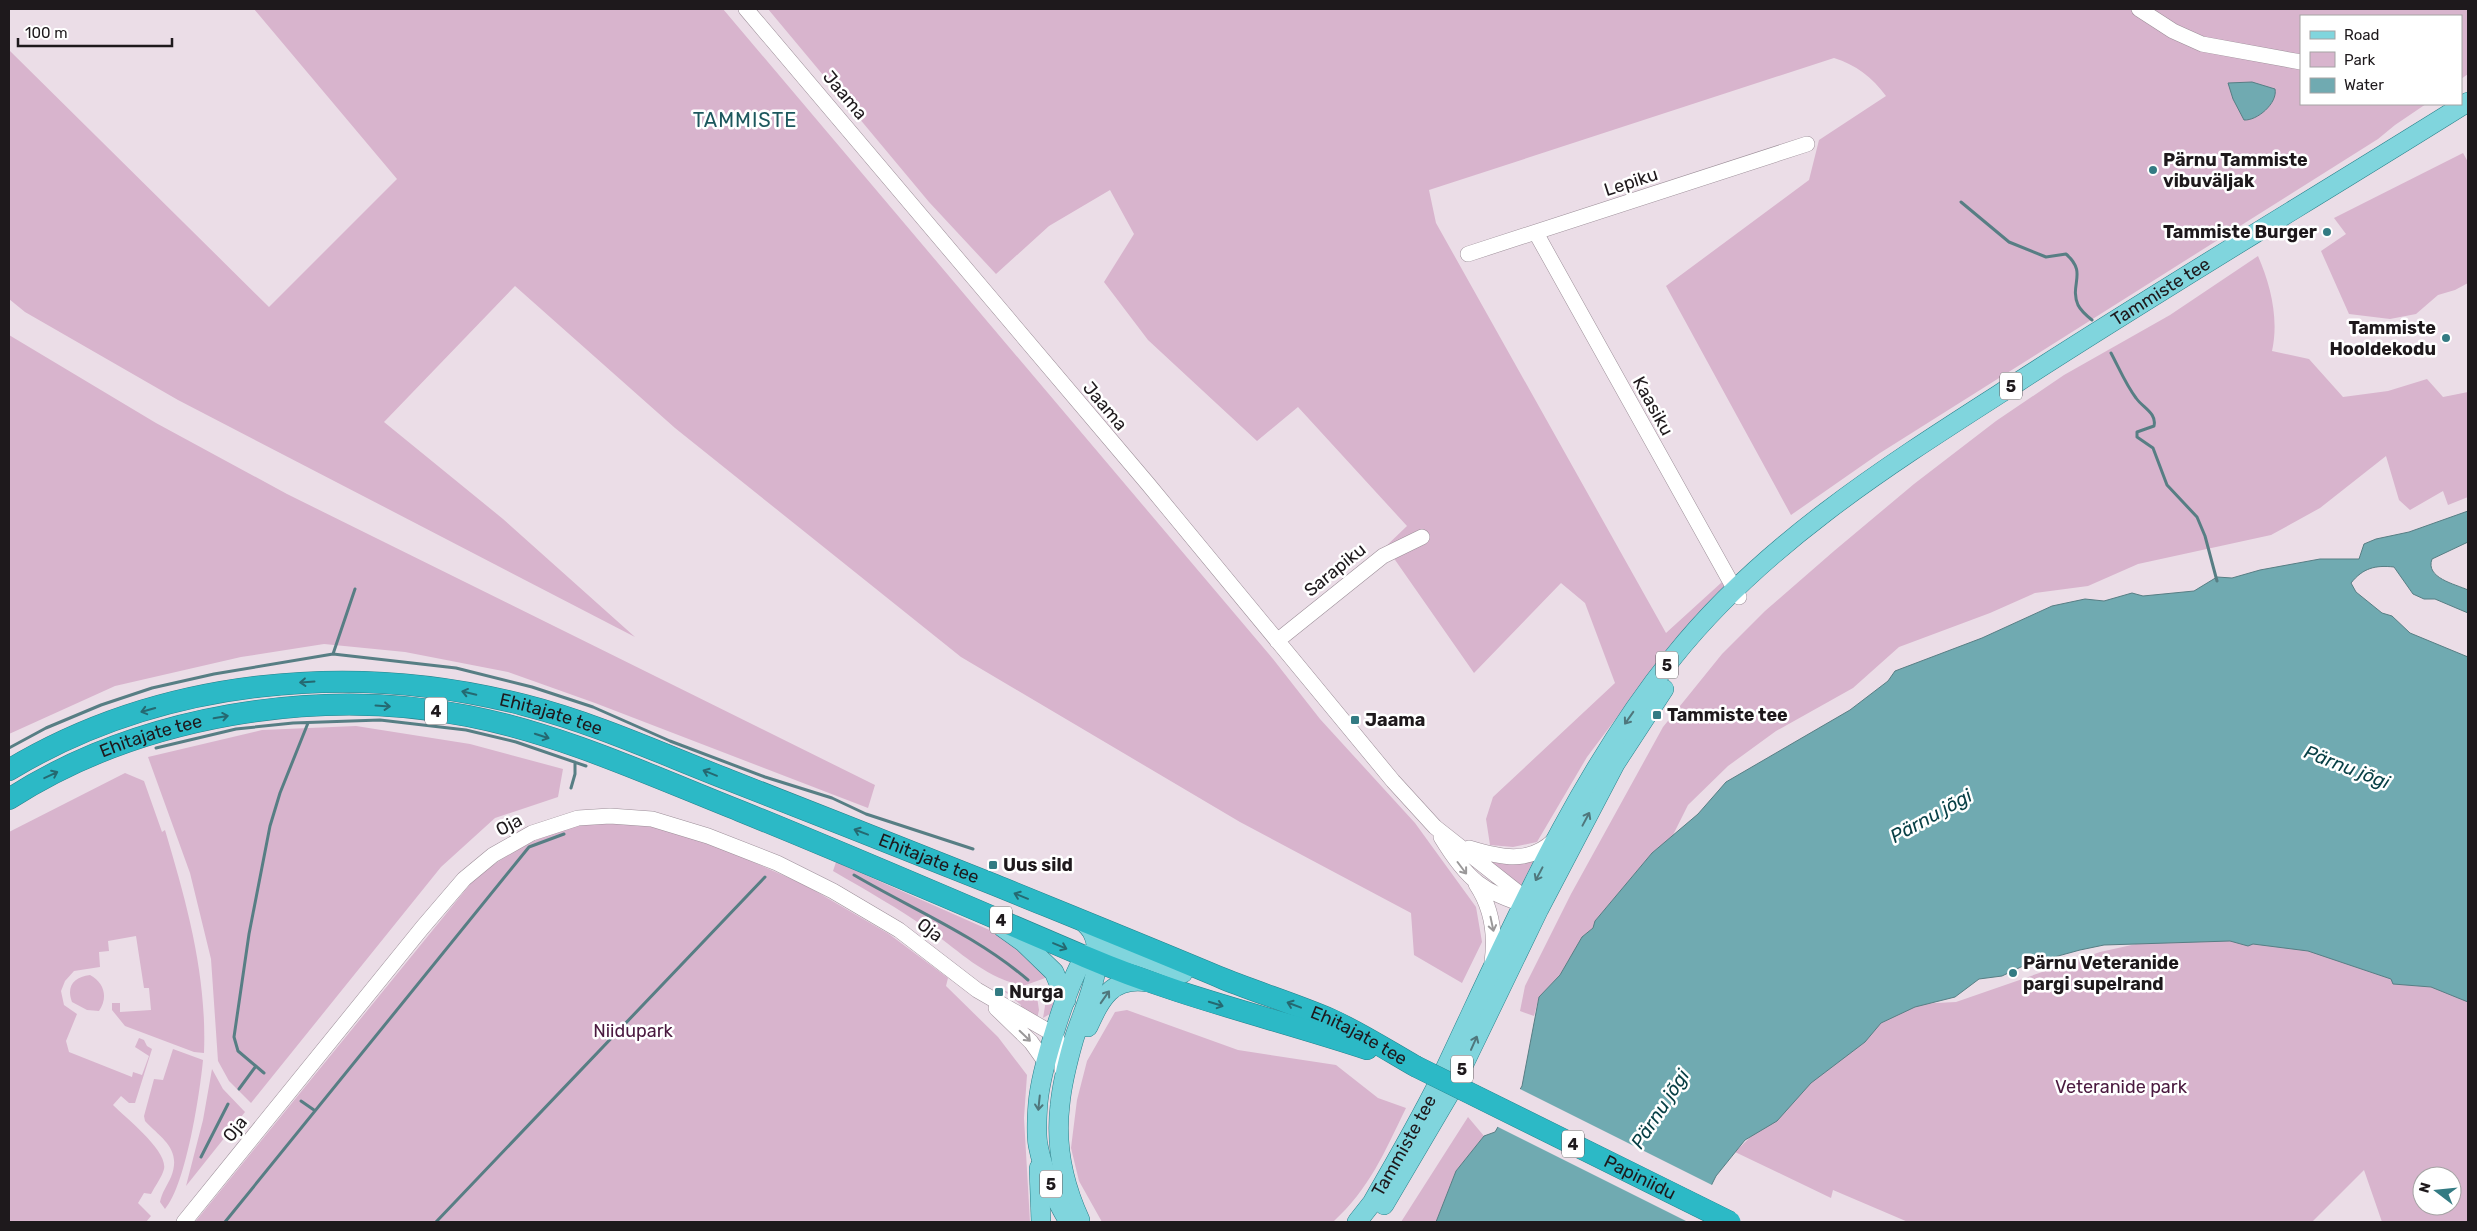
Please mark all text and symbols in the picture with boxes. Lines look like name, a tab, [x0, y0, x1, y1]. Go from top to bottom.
scale bar	[18, 15, 171, 47]
legend	[2300, 15, 2462, 105]
text: 100 m	[25, 24, 67, 42]
text: Road	[2344, 26, 2380, 44]
text: Park	[2344, 51, 2375, 69]
street label: Jaama	[818, 66, 872, 124]
text: Water	[2344, 76, 2384, 94]
district label: TAMMISTE	[693, 108, 797, 132]
place label: Pärnu Tammiste vibuväljak	[2163, 149, 2308, 192]
street label: Lepiku	[1601, 163, 1661, 201]
marker: Pärnu Tammiste vibuväljak	[2147, 164, 2159, 176]
place label: Tammiste Burger	[2163, 221, 2317, 243]
marker: Tammiste Burger	[2321, 226, 2333, 238]
street label: Tammiste tee	[2107, 253, 2214, 331]
place label: Tammiste Hooldekodu	[2329, 317, 2436, 360]
marker: Tammiste Hooldekodu	[2440, 332, 2452, 344]
road number: 5	[2000, 372, 2022, 400]
street label: Kaasiku	[1628, 373, 1678, 439]
street label: Jaama	[1078, 377, 1132, 435]
street label: Sarapiku	[1300, 538, 1370, 602]
road number: 5	[1656, 652, 1678, 678]
one-way arrow	[300, 678, 316, 687]
one-way arrow	[462, 688, 478, 697]
street label: Ehitajate tee	[497, 688, 605, 740]
road number: 4	[425, 698, 447, 724]
one-way arrow	[374, 702, 390, 711]
place label: Tammiste tee	[1667, 704, 1788, 726]
one-way arrow	[140, 706, 156, 716]
place label: Jaama	[1365, 709, 1425, 731]
marker: Tammiste tee	[1651, 709, 1663, 721]
street label: Ehitajate tee	[96, 710, 204, 762]
one-way arrow	[212, 711, 228, 721]
one-way arrow	[1624, 711, 1634, 725]
marker: Jaama	[1349, 714, 1361, 726]
one-way arrow	[533, 732, 549, 742]
water label: Pärnu jõgi	[2301, 740, 2393, 794]
one-way arrow	[703, 768, 718, 777]
one-way arrow	[43, 770, 58, 780]
water label: Pärnu jõgi	[1886, 784, 1976, 848]
street label: Oja	[492, 809, 526, 841]
one-way arrow	[1582, 812, 1591, 827]
one-way arrow	[854, 827, 870, 836]
street label: Ehitajate tee	[876, 829, 982, 888]
place label: Uus sild	[1003, 854, 1073, 876]
marker: Uus sild	[987, 859, 999, 871]
one-way arrow	[1457, 861, 1467, 875]
one-way arrow	[1534, 866, 1544, 881]
one-way arrow	[1014, 891, 1029, 900]
road number: 4	[990, 906, 1012, 934]
street label: Oja	[913, 913, 947, 947]
one-way arrow	[1488, 915, 1497, 931]
one-way arrow	[1052, 942, 1067, 952]
place label: Pärnu Veteranide pargi supelrand	[2023, 952, 2179, 995]
marker: Pärnu Veteranide pargi supelrand	[2007, 967, 2019, 979]
place label: Nurga	[1009, 981, 1064, 1003]
marker: Nurga	[993, 986, 1005, 998]
one-way arrow	[1100, 990, 1110, 1004]
one-way arrow	[1208, 1000, 1223, 1009]
one-way arrow	[1286, 1000, 1302, 1009]
street label: Ehitajate tee	[1307, 1001, 1411, 1070]
park label: Niidupark	[593, 1020, 673, 1042]
one-way arrow	[1019, 1030, 1031, 1042]
one-way arrow	[1469, 1036, 1479, 1051]
road number: 5	[1451, 1056, 1473, 1082]
water label: Pärnu jõgi	[1626, 1065, 1694, 1153]
park label: Veteranide park	[2055, 1076, 2188, 1098]
street label: Tammiste tee	[1367, 1091, 1441, 1200]
one-way arrow	[1034, 1095, 1044, 1111]
street label: Oja	[218, 1112, 252, 1146]
road number: 4	[1562, 1130, 1584, 1158]
street label: Papiniidu	[1600, 1150, 1680, 1204]
north arrow	[2412, 1166, 2462, 1216]
road number: 5	[1040, 1170, 1062, 1198]
text: N	[2415, 1180, 2435, 1195]

